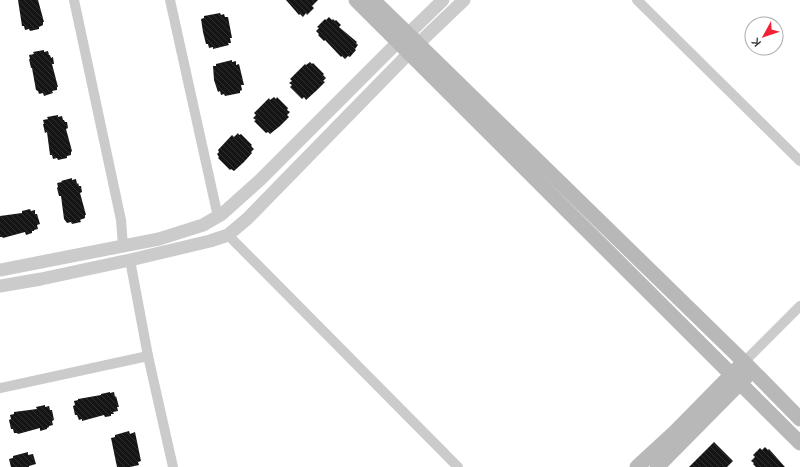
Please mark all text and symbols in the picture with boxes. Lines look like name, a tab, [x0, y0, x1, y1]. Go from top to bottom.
north arrow	[744, 16, 784, 56]
text: K	[748, 34, 765, 50]

